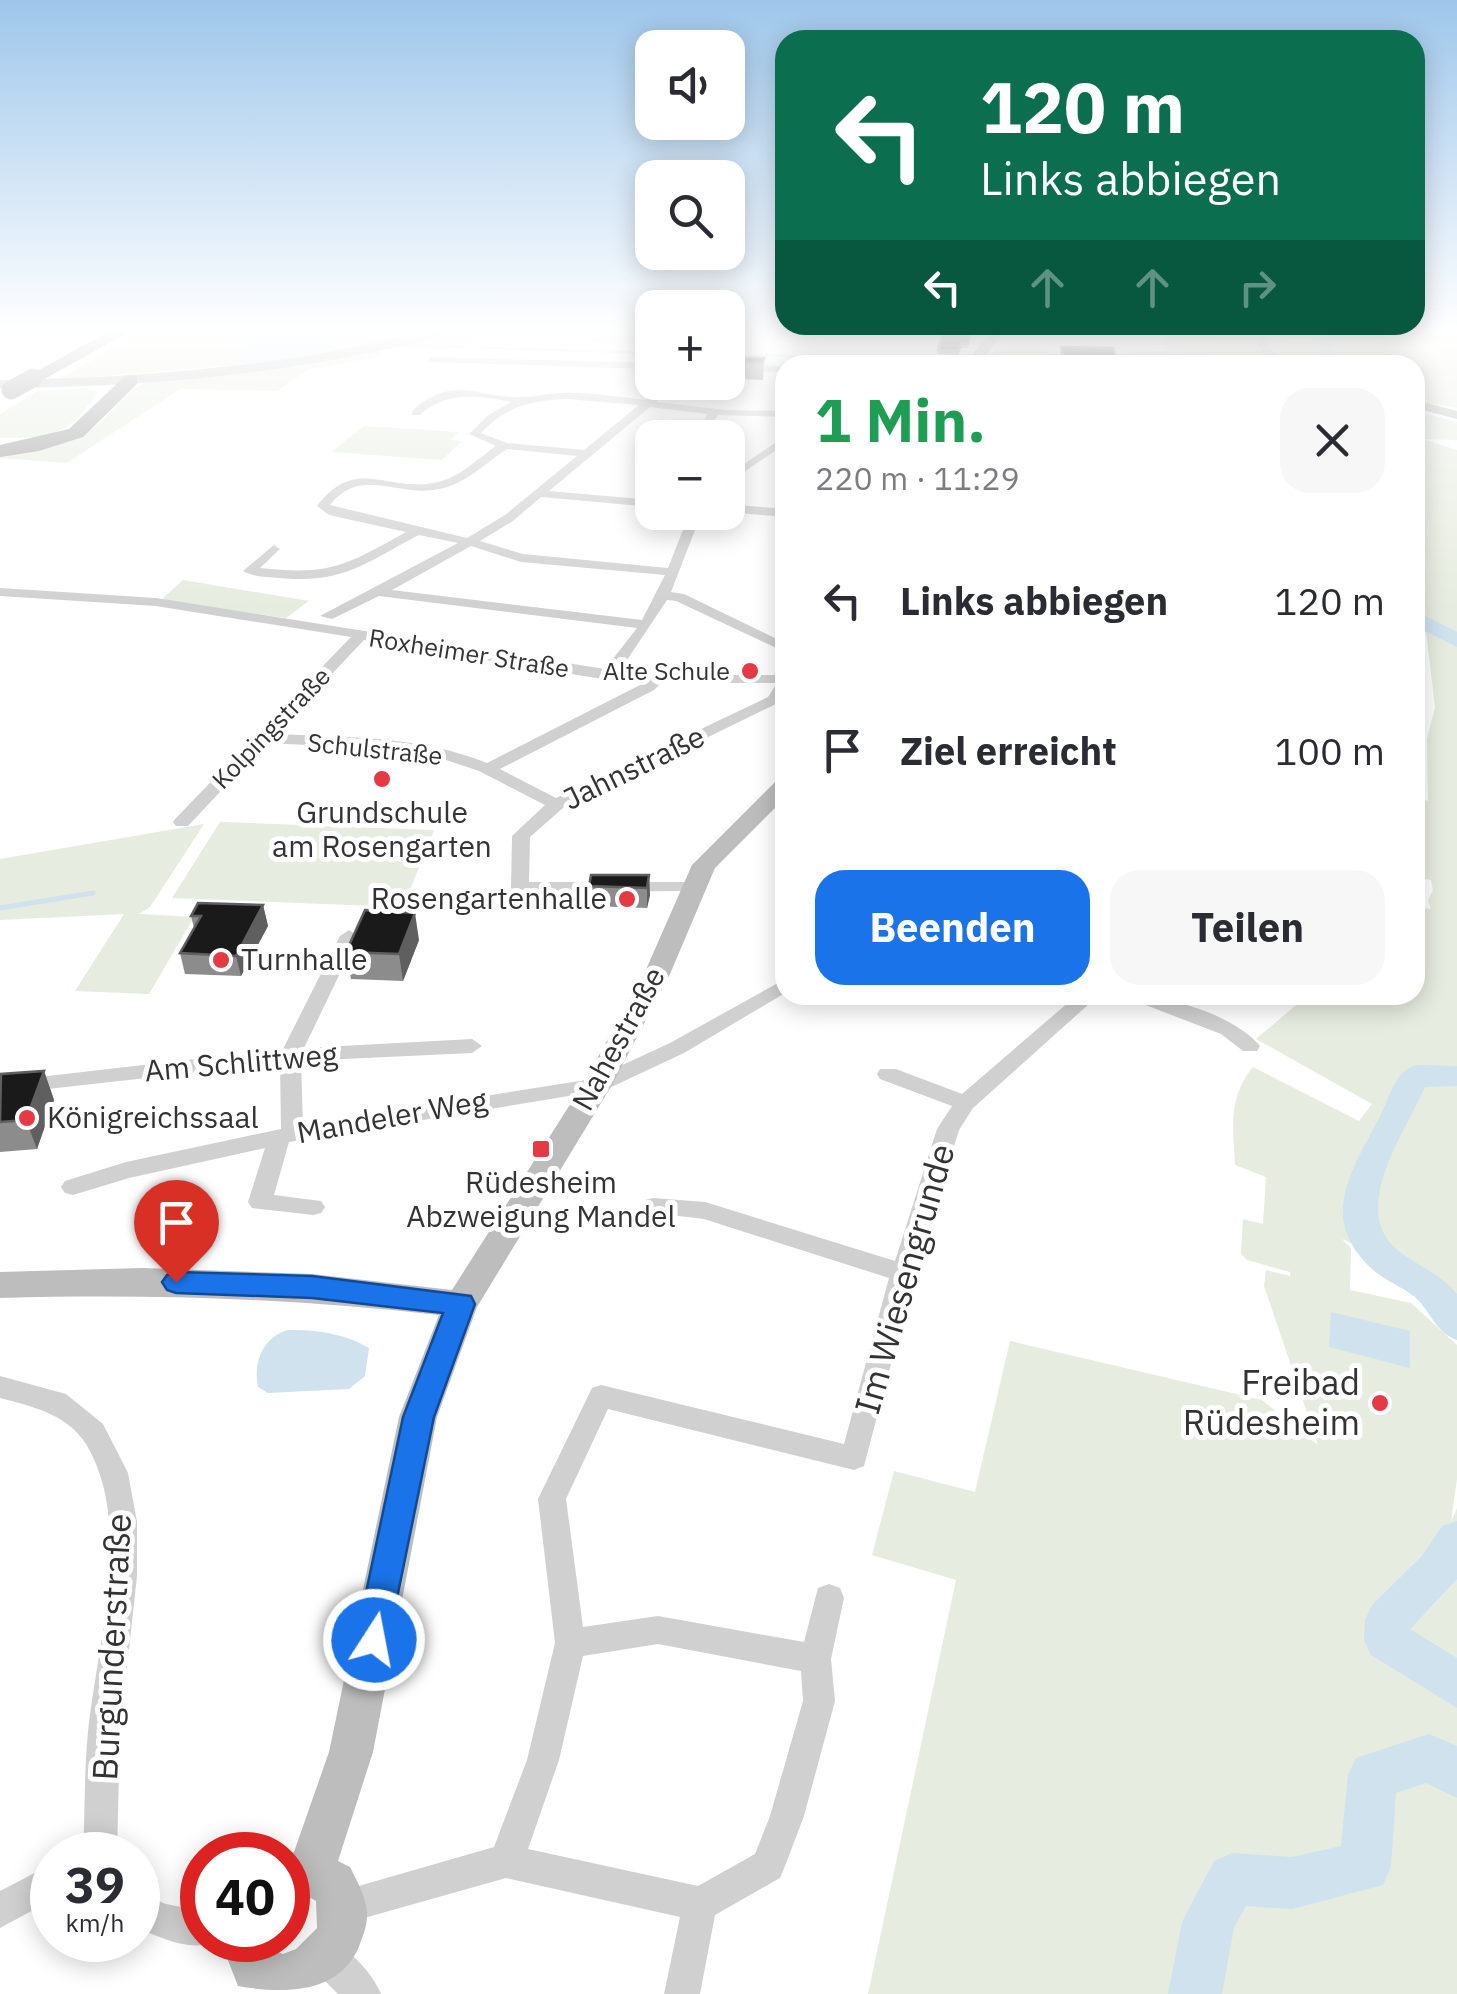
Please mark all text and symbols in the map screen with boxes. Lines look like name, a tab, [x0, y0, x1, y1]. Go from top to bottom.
map controls	[635, 30, 745, 530]
button: sound	[635, 30, 745, 140]
text: 120 m	[980, 61, 1185, 152]
icon: left	[815, 70, 945, 200]
text: Links abbiegen	[980, 149, 1281, 207]
button: search	[635, 160, 745, 270]
icon: left	[915, 260, 970, 315]
icon: ahead	[1020, 260, 1075, 315]
icon: ahead	[1125, 260, 1180, 315]
icon: right	[1230, 260, 1285, 315]
button: +	[635, 290, 745, 400]
text: 1 Min.	[815, 380, 986, 459]
button: close	[1280, 388, 1385, 493]
button: −	[635, 420, 745, 530]
text: 220 m · 11:29	[815, 457, 1020, 499]
icon: left	[815, 573, 870, 628]
text: Links abbiegen	[900, 576, 1168, 625]
text: 120 m	[1274, 576, 1385, 625]
street label: Roxheimer Straße	[367, 620, 572, 685]
place label: Alte Schule	[603, 654, 730, 687]
street label: Kolpingstraße	[204, 660, 337, 796]
marker: Alte Schule	[739, 660, 761, 682]
street label: Jahnstraße	[556, 716, 711, 818]
icon: arrive	[815, 723, 870, 778]
street label: Schulstraße	[306, 725, 444, 772]
text: Ziel erreicht	[900, 726, 1117, 775]
text: 100 m	[1274, 726, 1385, 775]
marker: Grundschule am Rosengarten	[371, 768, 393, 790]
place label: Grundschule am Rosengarten	[272, 792, 492, 865]
button: Beenden	[815, 870, 1090, 985]
button: Teilen	[1110, 870, 1385, 985]
place label: Rosengartenhalle	[371, 878, 607, 917]
marker: Rosengartenhalle	[616, 888, 638, 910]
place label: Turnhalle	[241, 939, 367, 978]
marker: Turnhalle	[210, 949, 232, 971]
street label: Nahestraße	[562, 960, 673, 1117]
street label: Am Schlittweg	[143, 1034, 339, 1089]
street label: Mandeler Weg	[294, 1080, 490, 1151]
place label: Königreichssaal	[47, 1097, 259, 1136]
marker: Königreichssaal	[16, 1107, 38, 1129]
marker: Rüdesheim Abzweigung Mandel	[530, 1138, 552, 1160]
street label: Im Wiesengrunde	[844, 1138, 965, 1419]
place label: Rüdesheim Abzweigung Mandel	[406, 1162, 676, 1235]
pin	[134, 1180, 219, 1283]
icon: arrive	[149, 1195, 204, 1250]
place label: Freibad Rüdesheim	[1183, 1359, 1360, 1445]
marker: Freibad Rüdesheim	[1369, 1392, 1391, 1414]
street label: Burgunderstraße	[81, 1512, 141, 1782]
position arrow	[322, 1588, 426, 1692]
speed limit sign: 40	[180, 1832, 310, 1962]
text: 39	[65, 1852, 125, 1917]
text: km/h	[66, 1906, 124, 1939]

